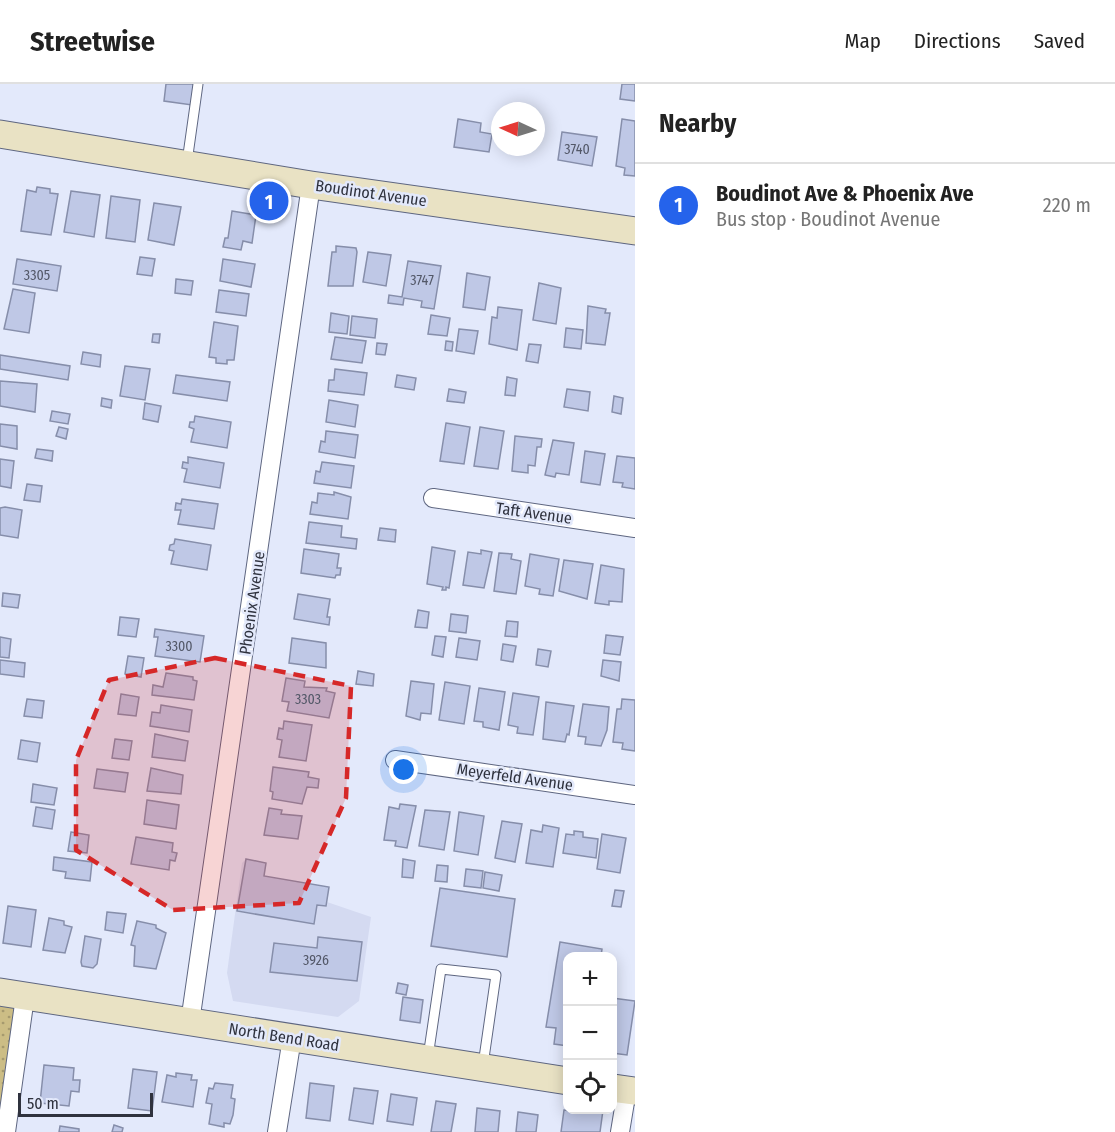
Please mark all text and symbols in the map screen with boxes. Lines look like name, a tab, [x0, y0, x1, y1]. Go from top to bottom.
text: Streetwise	[30, 25, 155, 58]
text: Map	[844, 28, 881, 54]
text: Directions	[914, 28, 1001, 54]
text: Saved	[1034, 28, 1085, 54]
north arrow	[491, 102, 545, 156]
text: Nearby	[659, 108, 736, 139]
house number: 3740	[564, 141, 590, 158]
street label: Boudinot Avenue	[314, 176, 428, 210]
pin: 1	[250, 178, 288, 224]
text: Boudinot Ave & Phoenix Ave	[716, 180, 974, 207]
text: 1	[674, 193, 683, 217]
text: 220 m	[1043, 193, 1091, 217]
text: Bus stop · Boudinot Avenue	[716, 207, 940, 231]
house number: 3305	[24, 267, 50, 284]
house number: 3747	[410, 272, 434, 289]
street label: Taft Avenue	[495, 498, 573, 528]
street label: Phoenix Avenue	[235, 550, 269, 656]
house number: 3300	[165, 638, 193, 655]
house number: 3303	[295, 691, 321, 708]
your location	[389, 755, 418, 784]
street label: Meyerfeld Avenue	[456, 759, 574, 795]
house number: 3926	[303, 952, 329, 969]
map controls	[563, 952, 617, 1114]
button: +	[563, 952, 617, 1006]
button: −	[563, 1006, 617, 1060]
street label: North Bend Road	[227, 1019, 341, 1055]
button: locate	[563, 1060, 617, 1114]
scale bar	[18, 1090, 153, 1118]
text: 50 m	[27, 1094, 59, 1113]

